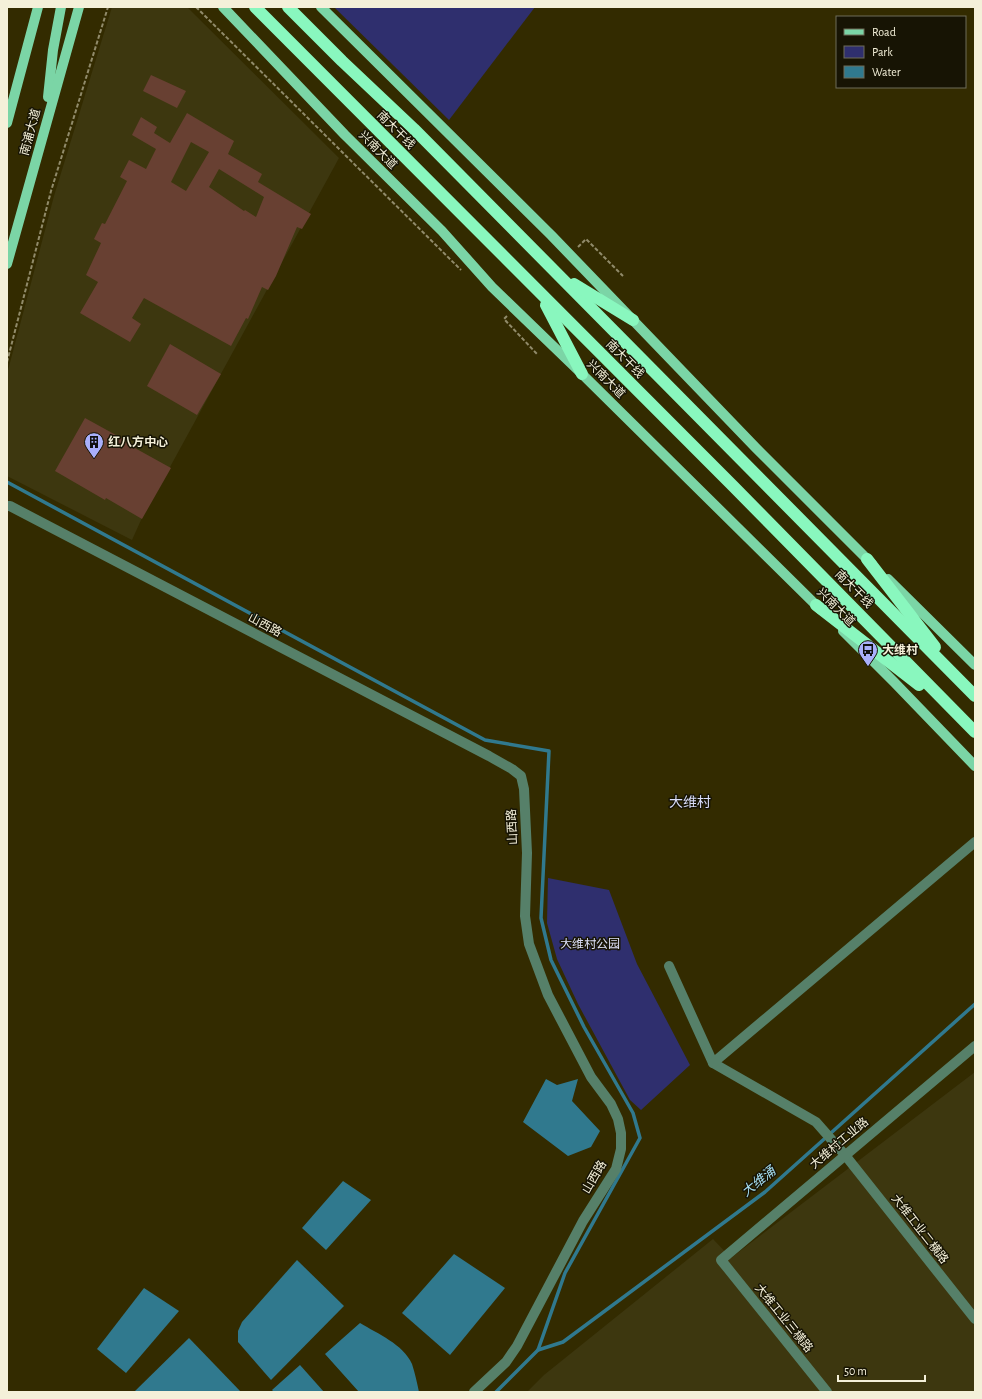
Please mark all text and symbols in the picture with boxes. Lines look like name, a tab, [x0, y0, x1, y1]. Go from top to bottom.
legend	[836, 16, 966, 88]
text: Road	[872, 26, 896, 38]
text: Park	[872, 46, 893, 58]
text: Water	[872, 66, 901, 78]
street label: 南浦大道	[17, 107, 42, 157]
street label: 南大干线	[375, 109, 417, 151]
street label: 兴南大道	[357, 128, 400, 171]
street label: 南大干线	[604, 338, 646, 380]
street label: 兴南大道	[585, 357, 628, 400]
building icon: 红八方中心	[83, 431, 105, 459]
place label: 红八方中心	[108, 435, 168, 448]
street label: 南大干线	[833, 568, 875, 610]
street label: 兴南大道	[815, 585, 858, 628]
street label: 山西路	[246, 610, 284, 639]
bus stop icon: 大维村	[857, 639, 879, 667]
place label: 大维村	[882, 643, 918, 656]
district label: 大维村	[669, 794, 711, 810]
street label: 山西路	[504, 809, 519, 845]
park label: 大维村公园	[560, 937, 620, 950]
street label: 大维村工业路	[807, 1114, 870, 1171]
street label: 山西路	[579, 1158, 608, 1196]
water label: 大维涌	[739, 1163, 780, 1199]
street label: 大维工业二横路	[889, 1192, 951, 1266]
street label: 大维工业三横路	[753, 1281, 816, 1354]
scale bar	[838, 1357, 925, 1383]
text: 50 m	[844, 1365, 867, 1377]

